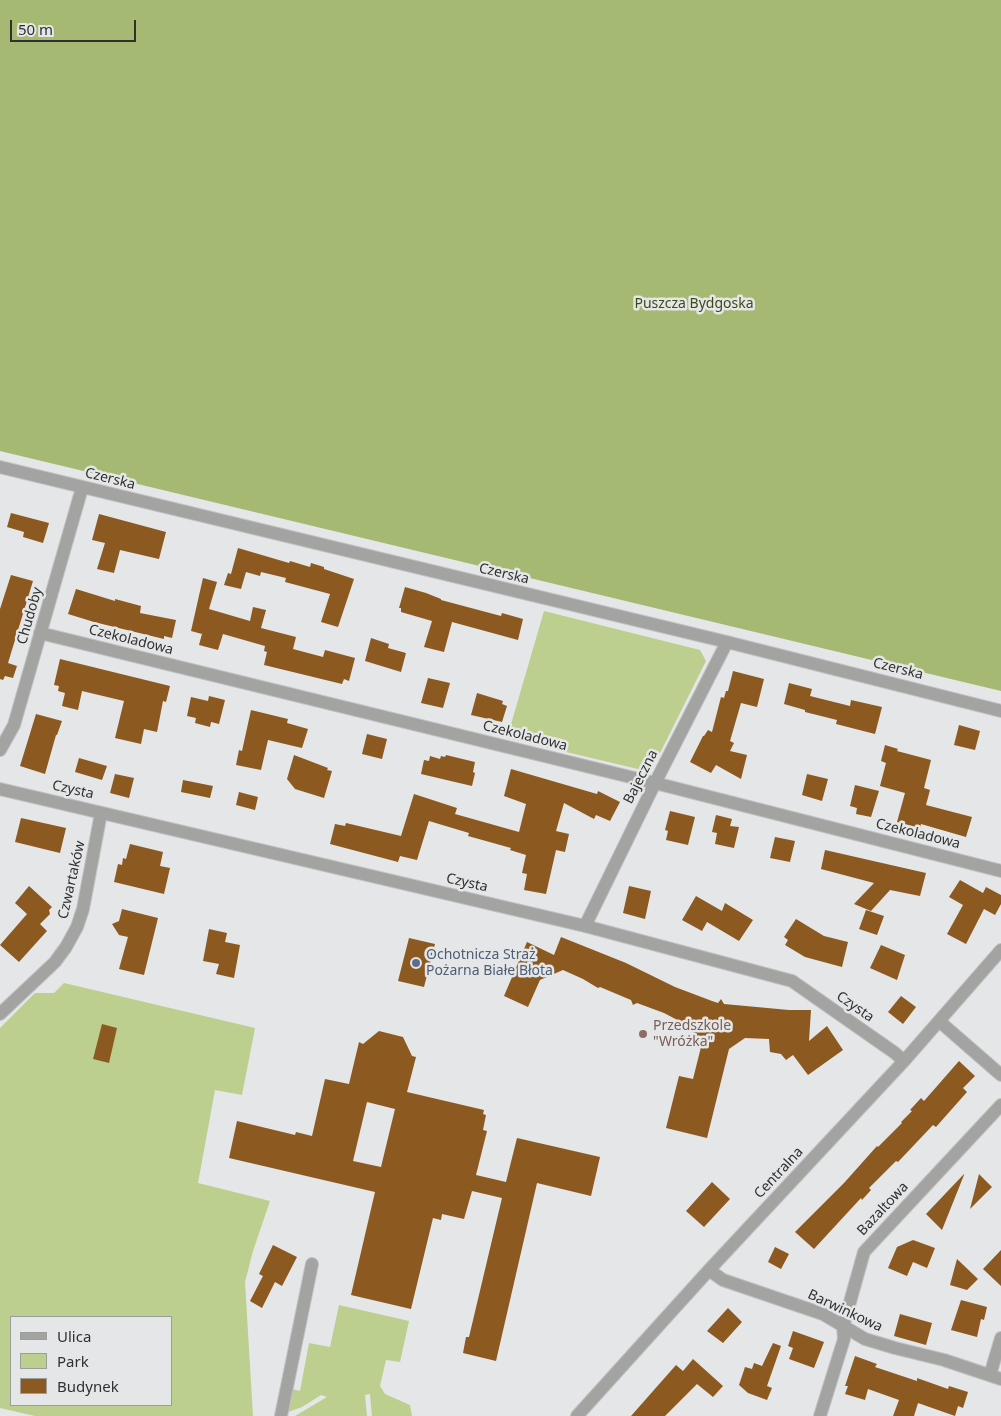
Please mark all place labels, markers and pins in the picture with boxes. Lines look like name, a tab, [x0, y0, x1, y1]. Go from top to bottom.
place label: Ochotnicza Straż Pożarna Białe Błota	[426, 947, 553, 980]
marker: Ochotnicza Straż Pożarna Białe Błota	[410, 957, 422, 969]
place label: Przedszkole "Wróżka"	[653, 1018, 731, 1050]
marker: Przedszkole "Wróżka"	[637, 1028, 649, 1040]

